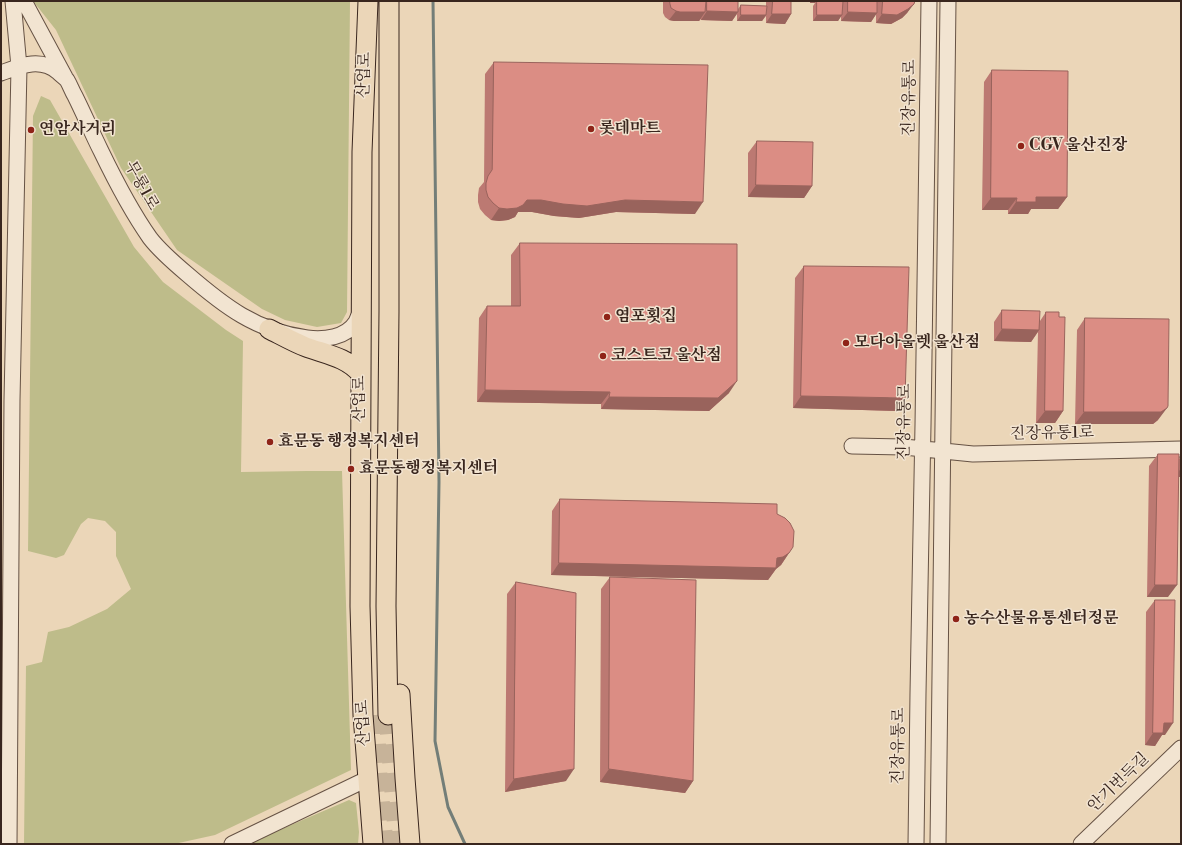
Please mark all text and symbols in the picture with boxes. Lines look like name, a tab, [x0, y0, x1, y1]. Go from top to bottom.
street label: 산업로	[355, 51, 375, 99]
street label: 진장유통로	[900, 59, 920, 137]
place label: 롯데마트	[599, 119, 661, 139]
place label: 연암사거리	[39, 120, 116, 140]
marker: 롯데마트	[586, 124, 596, 134]
marker: 연암사거리	[26, 125, 36, 135]
place label: CGV 울산진장	[1029, 136, 1127, 156]
marker: CGV 울산진장	[1016, 141, 1026, 151]
street label: 무룡1로	[120, 158, 162, 214]
place label: 염포횟집	[615, 307, 677, 327]
marker: 염포횟집	[602, 312, 612, 322]
place label: 모다아울렛 울산점	[854, 333, 980, 353]
marker: 모다아울렛 울산점	[841, 338, 851, 348]
place label: 코스트코 울산점	[611, 346, 722, 366]
marker: 코스트코 울산점	[598, 351, 608, 361]
street label: 산업로	[350, 376, 370, 422]
street label: 진장유통로	[895, 383, 915, 461]
street label: 진장유통1로	[1010, 424, 1094, 444]
place label: 효문동 행정복지센터	[278, 432, 420, 452]
marker: 효문동 행정복지센터	[265, 437, 275, 447]
place label: 효문동행정복지센터	[359, 459, 498, 479]
marker: 효문동행정복지센터	[346, 464, 356, 474]
place label: 농수산물유통센터정문	[964, 609, 1119, 629]
marker: 농수산물유통센터정문	[951, 614, 961, 624]
street label: 산업로	[353, 699, 375, 747]
street label: 진장유통로	[889, 707, 909, 785]
street label: 안기번득길	[1085, 749, 1153, 817]

